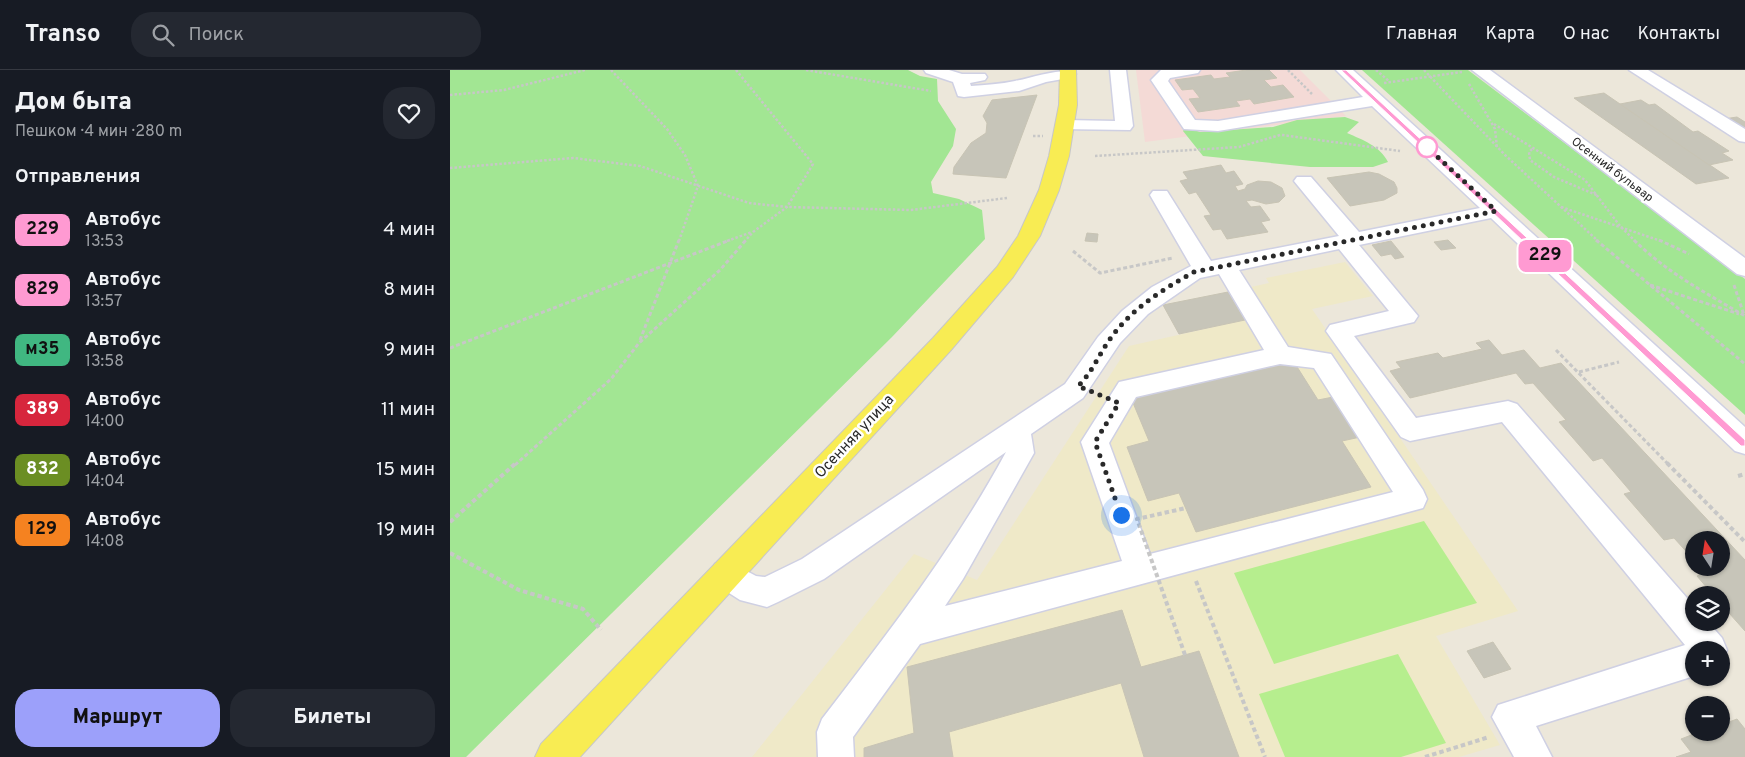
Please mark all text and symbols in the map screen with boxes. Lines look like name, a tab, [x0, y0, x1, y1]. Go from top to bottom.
search box	[131, 12, 481, 57]
text: Transo	[25, 20, 101, 50]
icon: search	[149, 21, 177, 49]
text: Поиск	[189, 23, 244, 47]
text: Главная	[1386, 23, 1457, 46]
text: Карта	[1485, 23, 1535, 46]
text: О нас	[1563, 23, 1609, 46]
text: Контакты	[1637, 23, 1720, 46]
button: heart	[383, 87, 435, 139]
text: Дом быта	[15, 88, 132, 118]
text: Пешком · 4 мин · 280 m	[15, 122, 182, 142]
street label: Осенний бульвар	[1568, 134, 1656, 206]
unlabelled marker	[1416, 136, 1438, 158]
text: Отправления	[15, 165, 141, 189]
text: Автобус	[85, 208, 161, 232]
text: 229	[26, 218, 59, 241]
text: 4 мин	[383, 218, 435, 242]
text: 13:53	[85, 232, 124, 252]
line badge: 229	[1516, 240, 1574, 272]
text: 229	[1528, 244, 1562, 267]
text: Автобус	[85, 268, 161, 292]
text: 829	[26, 278, 59, 301]
text: 8 мин	[383, 278, 435, 302]
text: 13:57	[85, 292, 122, 312]
text: Автобус	[85, 328, 161, 352]
text: м35	[25, 338, 60, 361]
text: 9 мин	[384, 338, 435, 362]
text: 13:58	[85, 352, 124, 372]
text: Автобус	[85, 388, 161, 412]
street label: Осенняя улица	[811, 391, 899, 483]
text: 389	[26, 398, 59, 421]
text: 11 мин	[381, 398, 435, 422]
text: 14:00	[85, 412, 125, 432]
text: Автобус	[85, 448, 161, 472]
text: 832	[26, 458, 59, 481]
text: 15 мин	[376, 458, 435, 482]
text: 14:04	[85, 472, 124, 492]
your location	[1109, 503, 1134, 528]
text: Автобус	[85, 508, 161, 532]
text: 129	[28, 518, 57, 541]
text: 19 мин	[377, 518, 435, 542]
north arrow	[1685, 531, 1730, 576]
map controls	[1685, 531, 1730, 741]
text: 14:08	[85, 532, 124, 552]
button: layers	[1685, 586, 1730, 631]
button: +	[1685, 641, 1730, 686]
button: Маршрут	[15, 689, 220, 747]
button: Билеты	[230, 689, 435, 747]
button: −	[1685, 696, 1730, 741]

